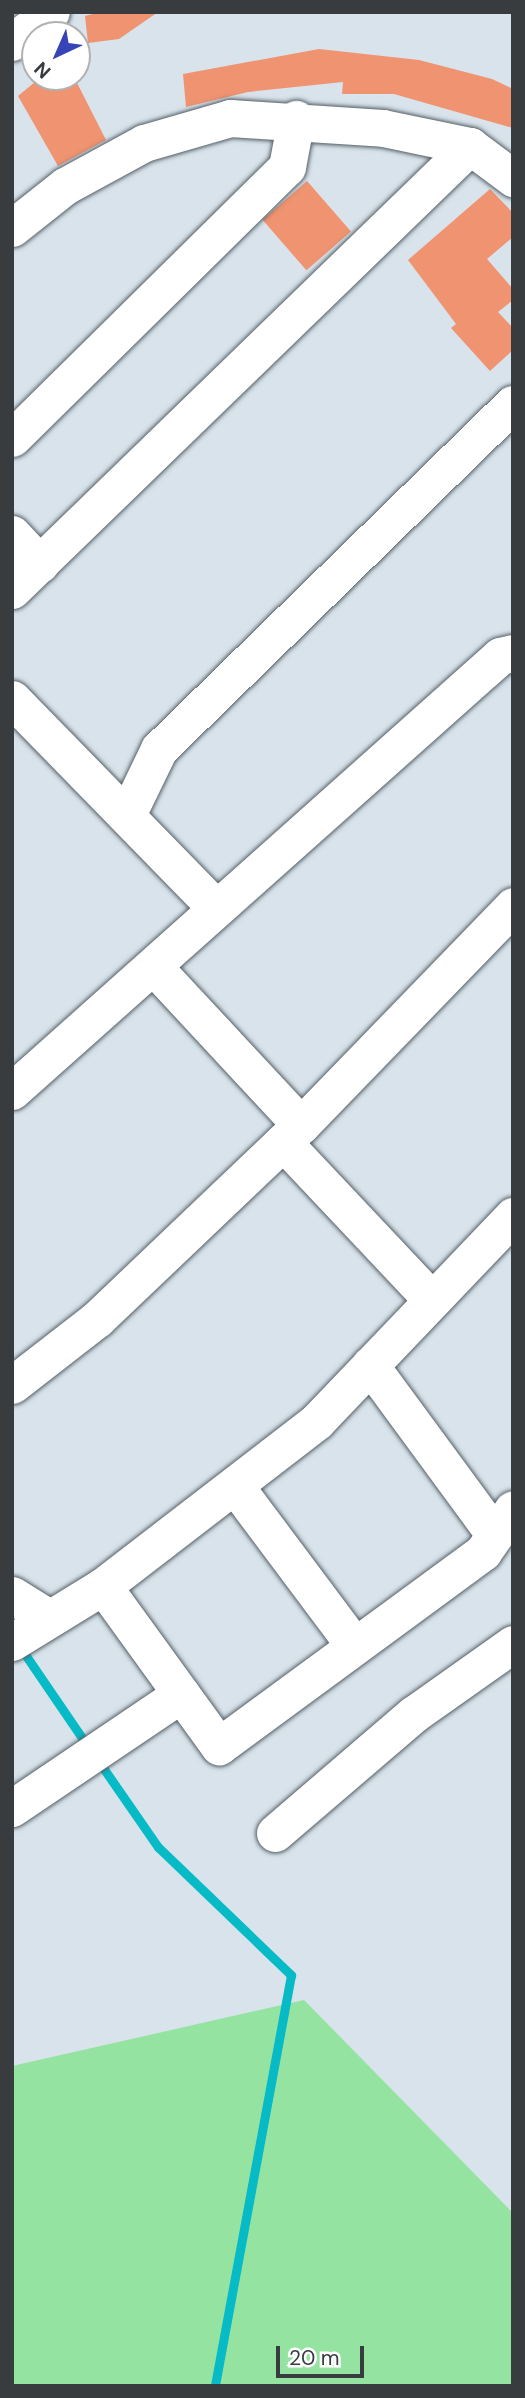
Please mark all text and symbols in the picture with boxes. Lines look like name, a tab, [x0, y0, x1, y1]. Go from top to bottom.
north arrow	[21, 21, 91, 91]
text: N	[29, 56, 56, 84]
scale bar	[280, 2332, 368, 2376]
text: 20 m	[289, 2344, 340, 2372]

